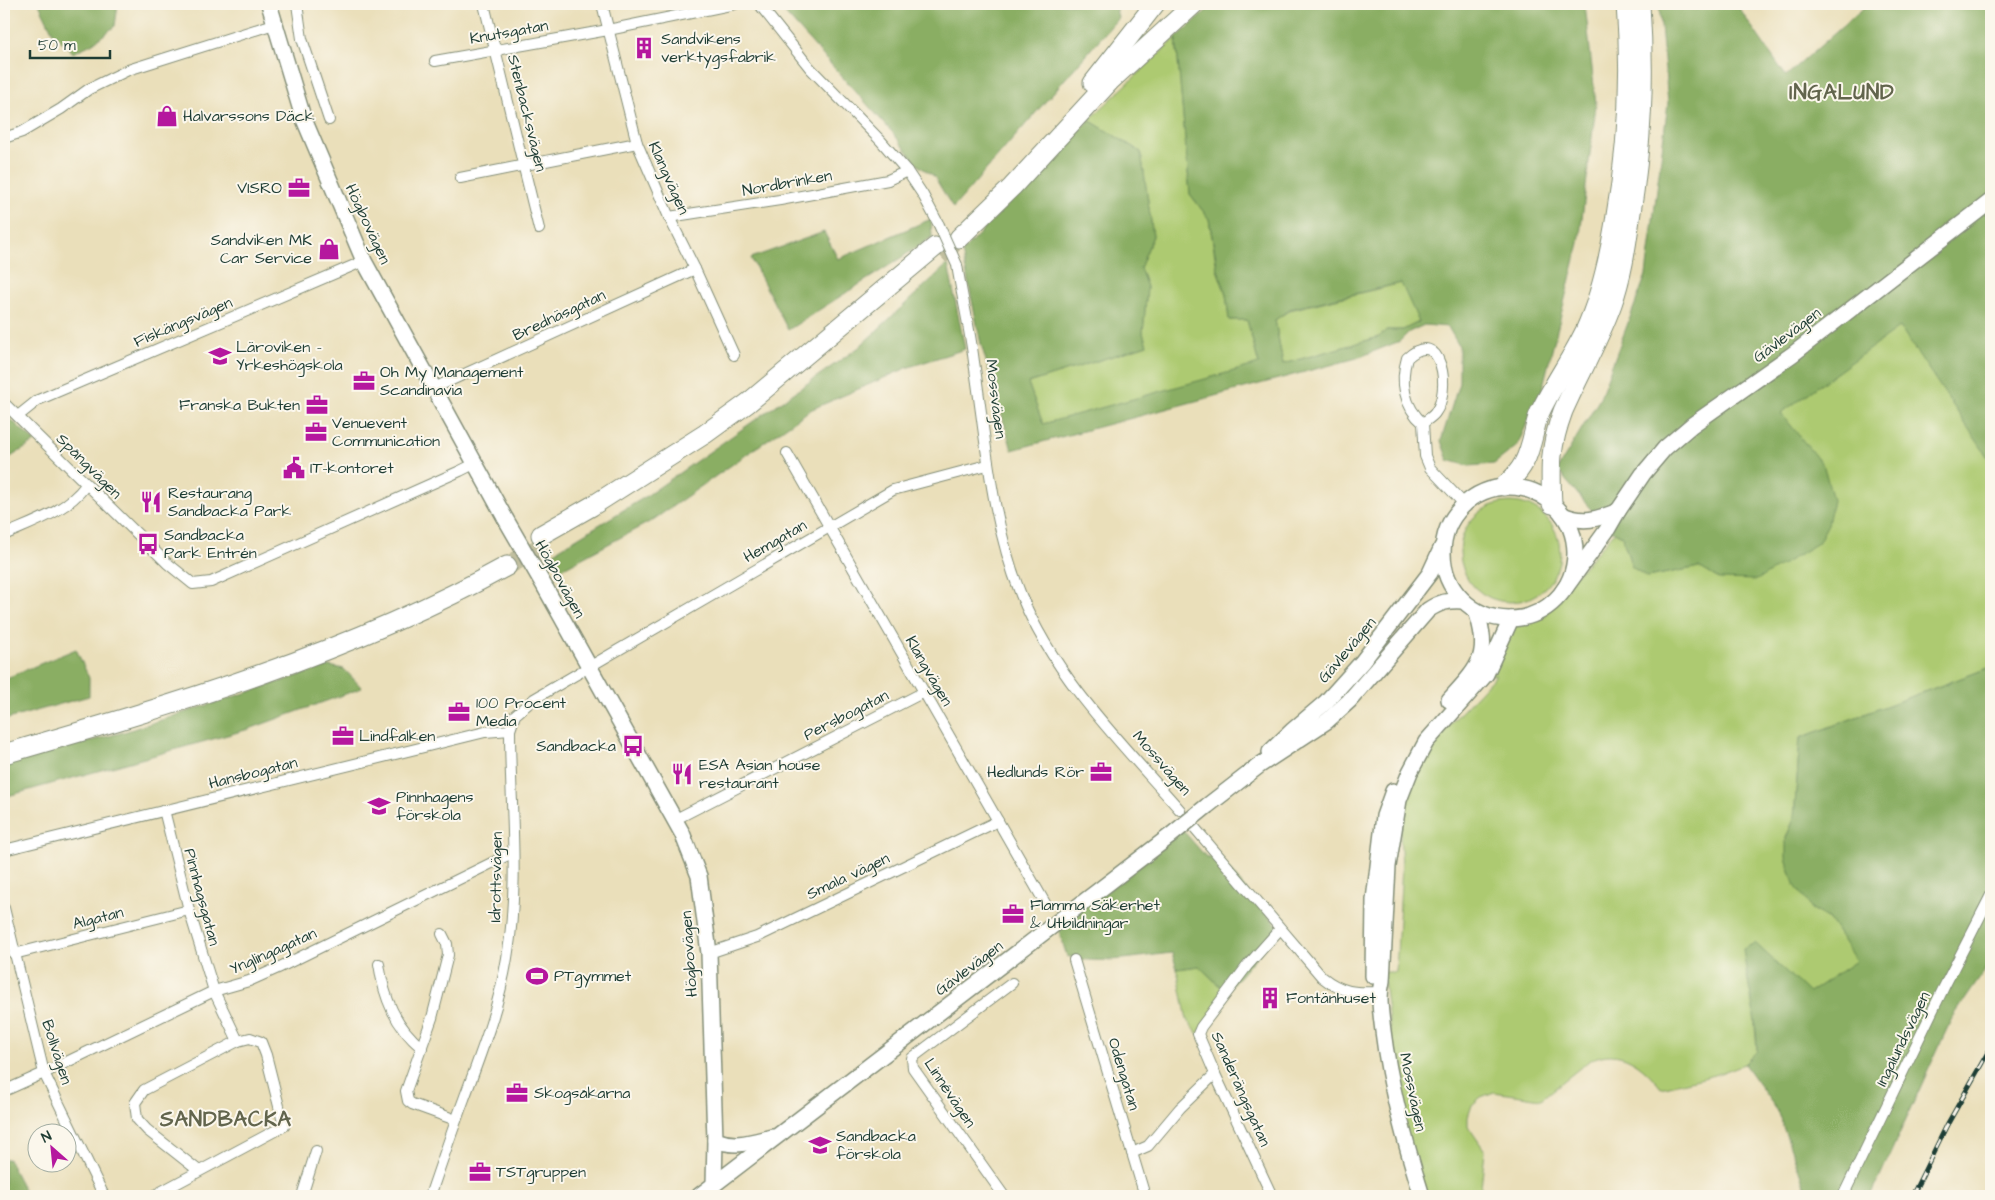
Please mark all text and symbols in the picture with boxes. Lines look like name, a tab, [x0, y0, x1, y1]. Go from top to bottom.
street label: Knutsgatan	[468, 14, 550, 51]
scale bar	[30, 28, 110, 60]
place label: Sandvikens verktygsfabrik	[661, 28, 776, 69]
text: 50 m	[38, 35, 76, 56]
building icon: Sandvikens verktygsfabrik	[631, 35, 657, 61]
street label: Stenbacksvägen	[501, 52, 552, 174]
district label: INGALUND	[1789, 78, 1895, 107]
shop icon: Halvarssons Däck	[154, 103, 180, 129]
place label: Halvarssons Däck	[183, 105, 315, 127]
street label: Klangvägen	[642, 138, 695, 218]
street label: Nordbrinken	[740, 164, 834, 202]
office icon: VISRO	[286, 175, 312, 201]
place label: VISRO	[237, 177, 282, 199]
street label: Högbovägen	[339, 180, 396, 268]
place label: Sandviken MK Car Service	[211, 229, 312, 269]
shop icon: Sandviken MK Car Service	[316, 236, 342, 262]
street label: Brednäsgatan	[509, 284, 609, 347]
street label: Fiskängsvägen	[130, 291, 236, 354]
street label: Gävlevägen	[1748, 302, 1826, 369]
place label: Läroviken - Yrkeshögskola	[236, 336, 343, 377]
school or university icon: Läroviken - Yrkeshögskola	[207, 343, 233, 369]
street label: Mossvägen	[979, 358, 1012, 440]
place label: Oh My Management Scandinavia	[380, 361, 524, 401]
office icon: Oh My Management Scandinavia	[351, 368, 377, 394]
office icon: Franska Bukten	[304, 392, 330, 418]
place label: Franska Bukten	[179, 394, 300, 416]
place label: Venuevent Communication	[332, 412, 440, 452]
office icon: Venuevent Communication	[303, 419, 329, 445]
street label: Spångvägen	[50, 428, 127, 505]
public building icon: IT-kontoret	[281, 455, 307, 481]
place label: IT-kontoret	[310, 457, 394, 479]
place label: Restaurang Sandbacka Park	[168, 482, 291, 522]
restaurant icon: Restaurang Sandbacka Park	[138, 489, 164, 515]
street label: Hemgatan	[739, 514, 811, 569]
place label: Sandbacka Park Entrén	[164, 524, 257, 564]
bus stop icon: Sandbacka Park Entrén	[135, 531, 161, 557]
street label: Högbovägen	[529, 536, 591, 623]
street label: Gävlevägen	[1313, 612, 1382, 688]
street label: Klangvägen	[899, 632, 958, 711]
street label: Persbogatan	[800, 684, 893, 747]
place label: 100 Procent Media	[476, 692, 566, 732]
office icon: 100 Procent Media	[446, 699, 472, 725]
office icon: Lindfalken	[330, 723, 356, 749]
place label: Lindfalken	[359, 725, 435, 747]
street label: Mossvägen	[1127, 726, 1196, 801]
bus stop icon: Sandbacka	[620, 733, 646, 759]
place label: Sandbacka	[536, 735, 616, 757]
street label: Hansbogatan	[206, 751, 300, 796]
place label: ESA Asian house restaurant	[699, 754, 821, 794]
office icon: Hedlunds Rör	[1088, 759, 1114, 785]
restaurant icon: ESA Asian house restaurant	[669, 761, 695, 787]
place label: Hedlunds Rör	[987, 761, 1084, 783]
place label: Pinnhagens förskola	[396, 786, 474, 826]
school or university icon: Pinnhagens förskola	[366, 793, 392, 819]
street label: Idrottsvägen	[484, 831, 509, 923]
street label: Pinnhagsgatan	[177, 846, 226, 948]
street label: Smala vägen	[803, 847, 894, 906]
place label: Flamma Säkerhet & Utbildningar	[1030, 894, 1161, 935]
street label: Algatan	[70, 901, 126, 936]
office icon: Flamma Säkerhet & Utbildningar	[1000, 901, 1026, 927]
street label: Högbovägen	[675, 910, 704, 998]
street label: Ynglingagatan	[226, 922, 320, 981]
street label: Gävlevägen	[930, 935, 1008, 1002]
sports icon: PTgymmet	[524, 963, 550, 989]
place label: PTgymmet	[554, 965, 632, 988]
building icon: Fontänhuset	[1257, 985, 1283, 1011]
place label: Fontänhuset	[1286, 987, 1376, 1009]
street label: Ingalundsvägen	[1871, 988, 1936, 1091]
street label: Bollvägen	[35, 1017, 78, 1087]
street label: Sanderängsgatan	[1205, 1028, 1276, 1150]
street label: Odengatan	[1102, 1035, 1145, 1113]
street label: Mossvägen	[1393, 1051, 1432, 1133]
street label: Linnévägen	[918, 1054, 981, 1133]
office icon: Skogsåkarna	[504, 1080, 530, 1106]
place label: Skogsåkarna	[534, 1082, 630, 1105]
district label: SANDBACKA	[159, 1105, 292, 1134]
north arrow	[28, 1122, 78, 1172]
place label: Sandbacka förskola	[836, 1125, 916, 1165]
text: N	[38, 1126, 55, 1148]
school or university icon: Sandbacka förskola	[807, 1132, 833, 1158]
office icon: TSTgruppen	[467, 1159, 493, 1185]
place label: TSTgruppen	[496, 1161, 586, 1184]

